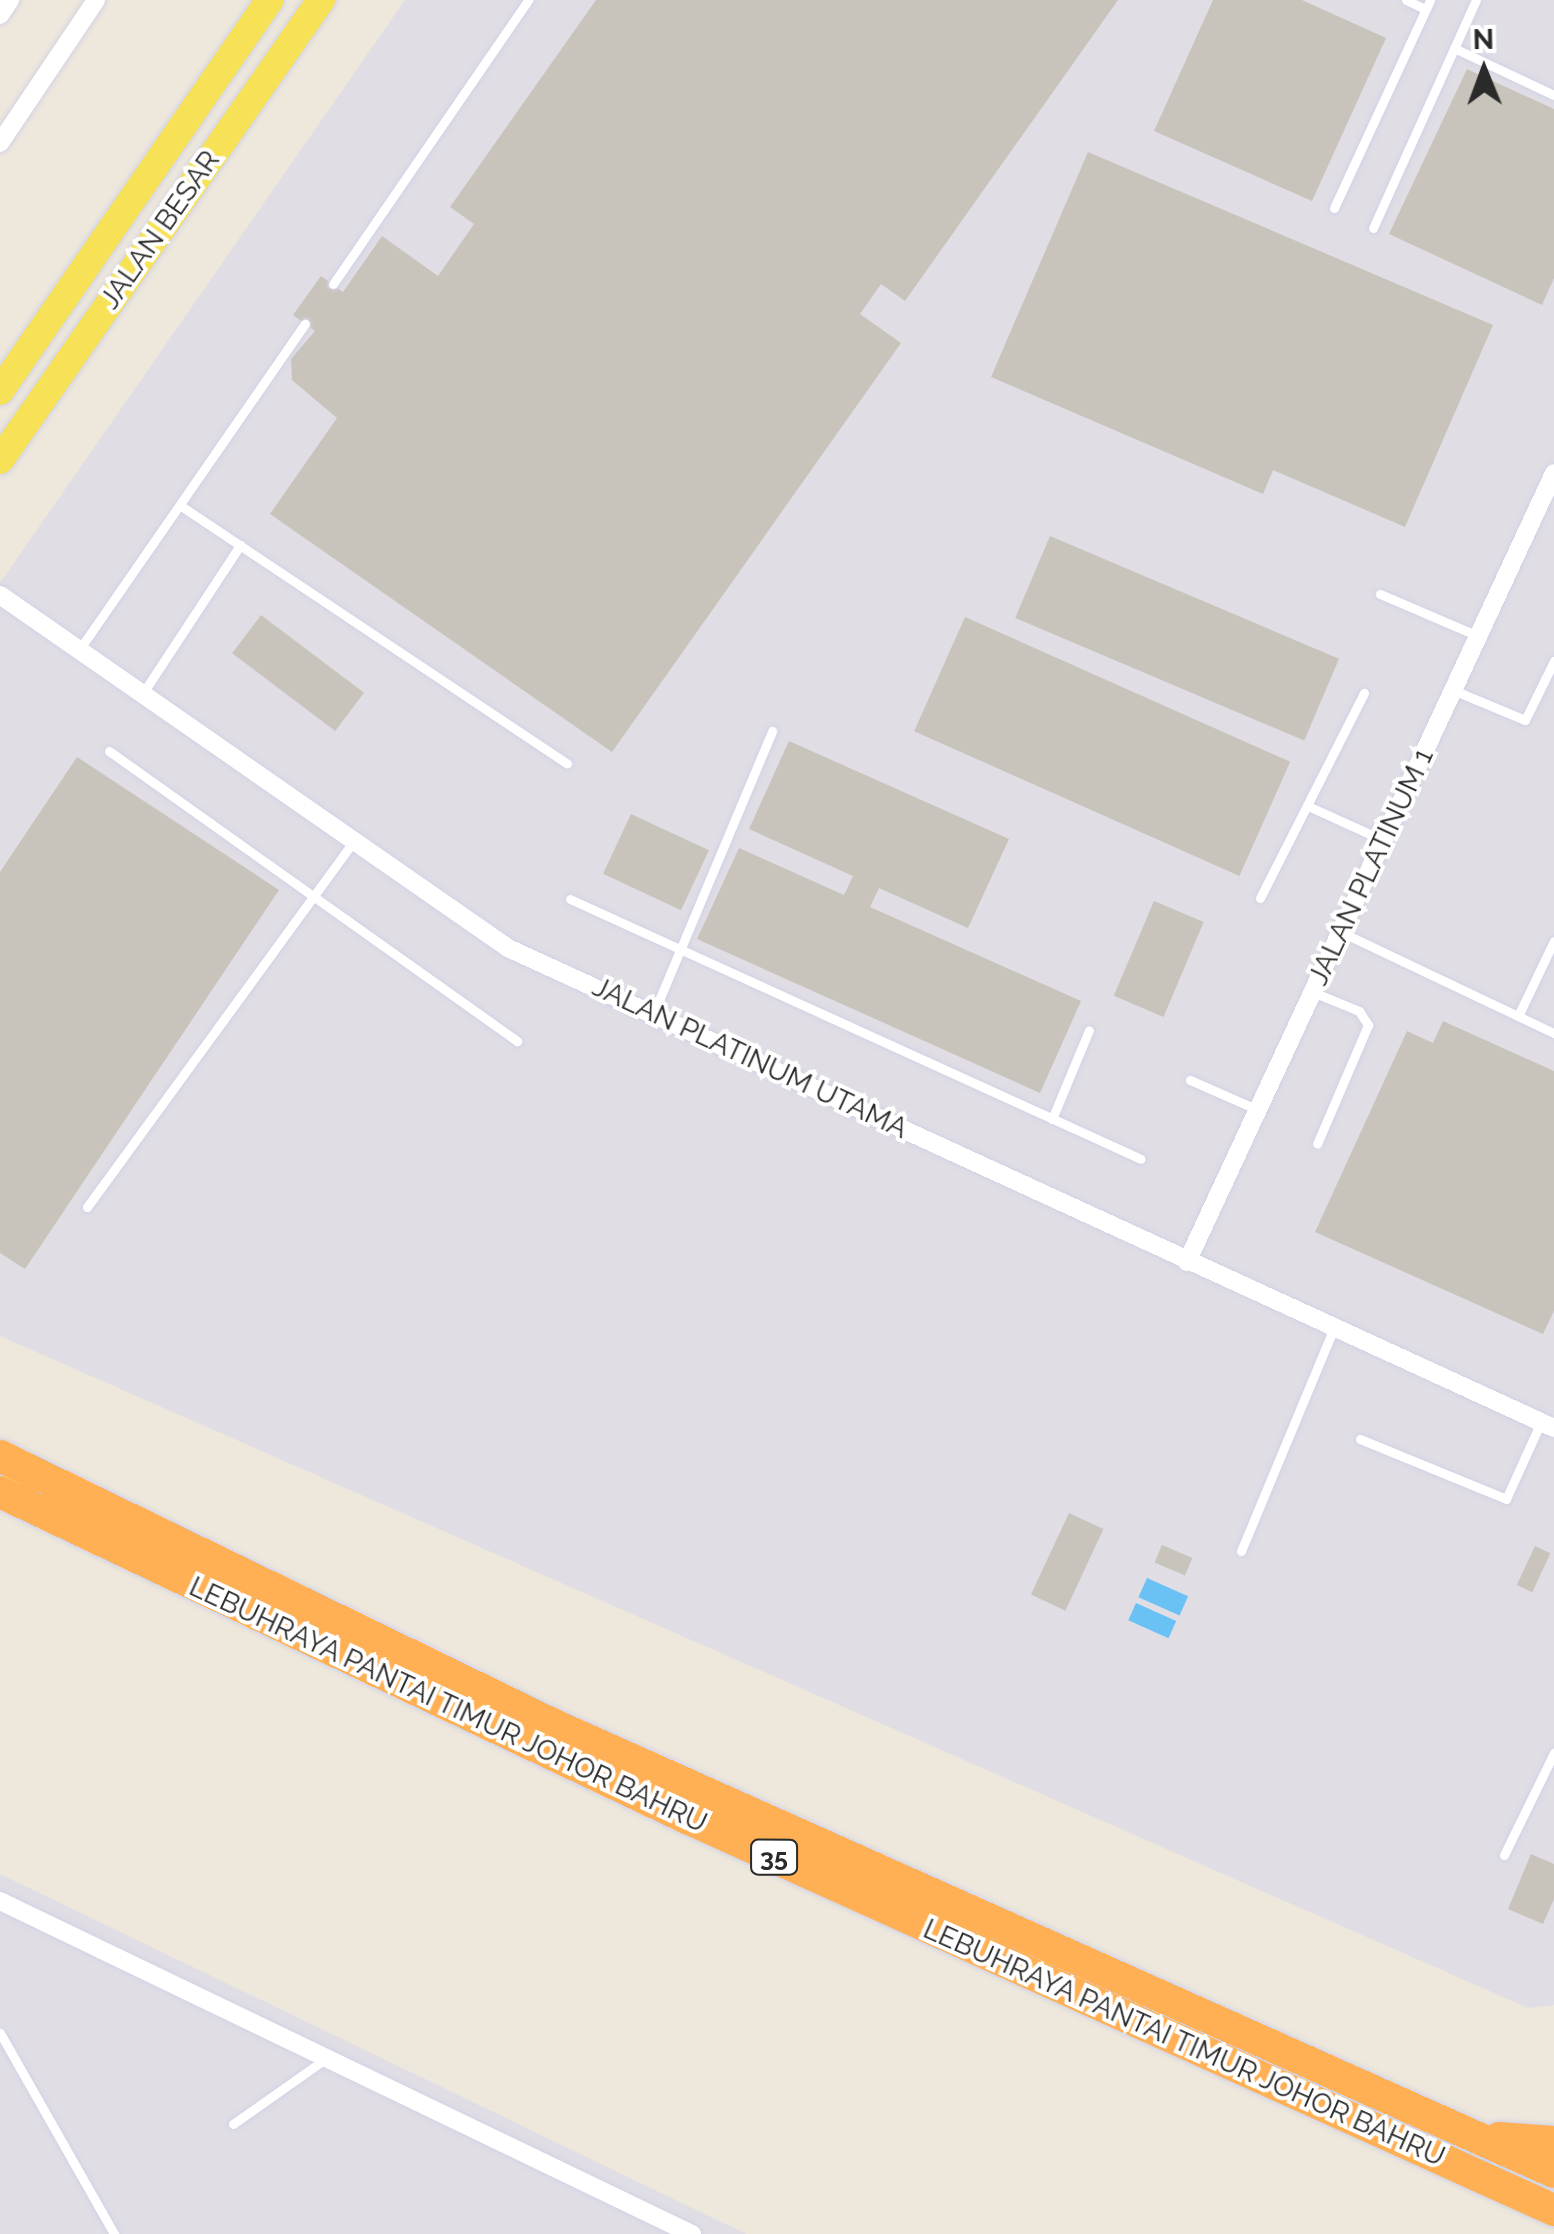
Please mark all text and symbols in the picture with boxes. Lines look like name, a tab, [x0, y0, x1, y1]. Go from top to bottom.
north arrow	[1434, 20, 1534, 120]
text: N	[1472, 23, 1494, 56]
street label: JALAN BESAR	[93, 144, 227, 316]
street label: JALAN PLATINUM 1	[1301, 743, 1441, 991]
street label: JALAN PLATINUM UTAMA	[587, 970, 913, 1146]
street label: LEBUHRAYA PANTAI TIMUR JOHOR BAHRU	[183, 1569, 713, 1841]
road number: 35	[749, 1837, 799, 1877]
street label: LEBUHRAYA PANTAI TIMUR JOHOR BAHRU	[917, 1912, 1451, 2174]

